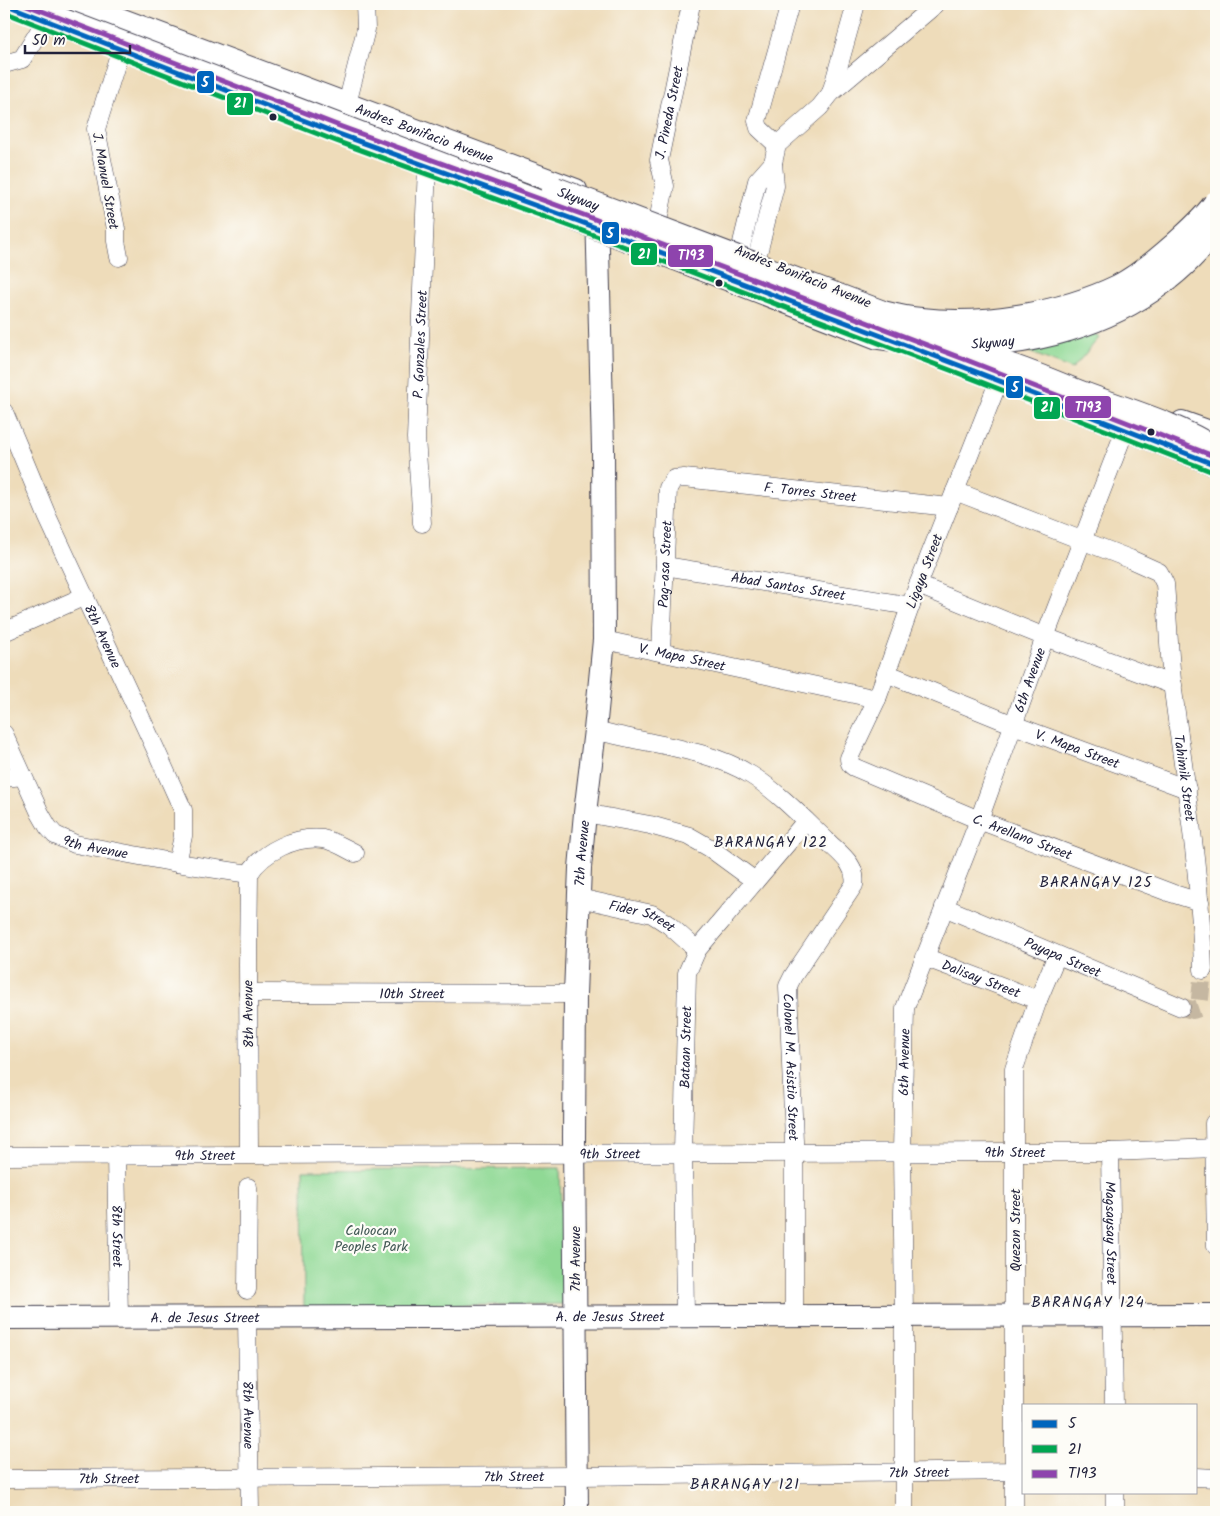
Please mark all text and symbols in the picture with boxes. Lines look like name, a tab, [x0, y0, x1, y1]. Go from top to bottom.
scale bar	[25, 22, 130, 54]
text: 50 m	[32, 29, 66, 53]
street label: J. Pineda Street	[649, 63, 690, 161]
line badge: 5	[196, 70, 215, 94]
text: 5	[200, 72, 210, 94]
line badge: 21	[226, 92, 254, 116]
text: 21	[234, 93, 247, 115]
street label: Andres Bonifacio Avenue	[352, 98, 497, 170]
unlabelled marker	[268, 112, 278, 122]
street label: J. Manuel Street	[86, 131, 124, 232]
street label: Skyway	[554, 182, 603, 218]
line badge: 5	[601, 221, 620, 245]
text: 5	[605, 223, 615, 245]
street label: Andres Bonifacio Avenue	[731, 239, 875, 315]
line badge: 21	[630, 242, 658, 266]
text: 21	[638, 244, 651, 266]
line badge: T193	[667, 244, 714, 268]
text: T193	[678, 245, 705, 267]
unlabelled marker	[714, 278, 724, 288]
street label: P. Gonzales Street	[408, 289, 434, 399]
street label: Skyway	[971, 330, 1016, 356]
line badge: 5	[1005, 375, 1024, 399]
text: 5	[1010, 377, 1020, 399]
line badge: T193	[1064, 395, 1112, 419]
line badge: 21	[1033, 396, 1061, 420]
text: 21	[1041, 397, 1054, 419]
text: T193	[1075, 397, 1102, 419]
unlabelled marker	[1146, 427, 1156, 437]
street label: F. Torres Street	[763, 477, 858, 509]
street label: Pag-asa Street	[653, 519, 679, 608]
street label: Ligaya Street	[901, 530, 949, 612]
street label: Abad Santos Street	[729, 567, 848, 607]
street label: 8th Avenue	[78, 601, 127, 673]
street label: V. Mapa Street	[636, 638, 728, 678]
street label: 6th Avenue	[1009, 644, 1053, 716]
street label: V. Mapa Street	[1032, 724, 1123, 775]
street label: Tahimik Street	[1167, 733, 1201, 823]
street label: C. Arellano Street	[969, 808, 1076, 867]
street label: 7th Avenue	[569, 819, 596, 887]
street label: 9th Avenue	[58, 830, 130, 866]
district label: BARANGAY 122	[714, 831, 828, 855]
district label: BARANGAY 125	[1039, 871, 1153, 895]
street label: Fider Street	[607, 895, 681, 938]
street label: Payapa Street	[1021, 932, 1105, 984]
street label: Dalisay Street	[938, 955, 1024, 1005]
street label: 8th Avenue	[237, 979, 261, 1048]
street label: 10th Street	[379, 983, 445, 1006]
street label: Colonel M. Asistio Street	[776, 993, 804, 1142]
street label: Bataan Street	[674, 1005, 698, 1089]
street label: 6th Avenue	[893, 1027, 917, 1096]
street label: 9th Street	[984, 1142, 1046, 1164]
street label: 9th Street	[579, 1143, 641, 1166]
street label: 9th Street	[174, 1145, 236, 1167]
street label: Magsaysay Street	[1098, 1181, 1122, 1286]
street label: Quezon Street	[1005, 1188, 1027, 1272]
street label: 8th Street	[105, 1205, 128, 1268]
park label: Caloocan Peoples Park	[334, 1220, 408, 1258]
street label: 7th Avenue	[565, 1225, 587, 1292]
district label: BARANGAY 124	[1031, 1291, 1145, 1315]
street label: A. de Jesus Street	[555, 1306, 665, 1329]
street label: A. de Jesus Street	[150, 1307, 260, 1330]
street label: 8th Avenue	[236, 1381, 259, 1450]
legend	[1022, 1404, 1198, 1494]
text: 5	[1068, 1412, 1077, 1436]
text: 21	[1068, 1438, 1082, 1462]
street label: 7th Street	[889, 1462, 950, 1485]
text: T193	[1068, 1462, 1097, 1486]
street label: 7th Street	[484, 1466, 545, 1488]
street label: 7th Street	[79, 1468, 140, 1491]
district label: BARANGAY 121	[690, 1473, 800, 1497]

